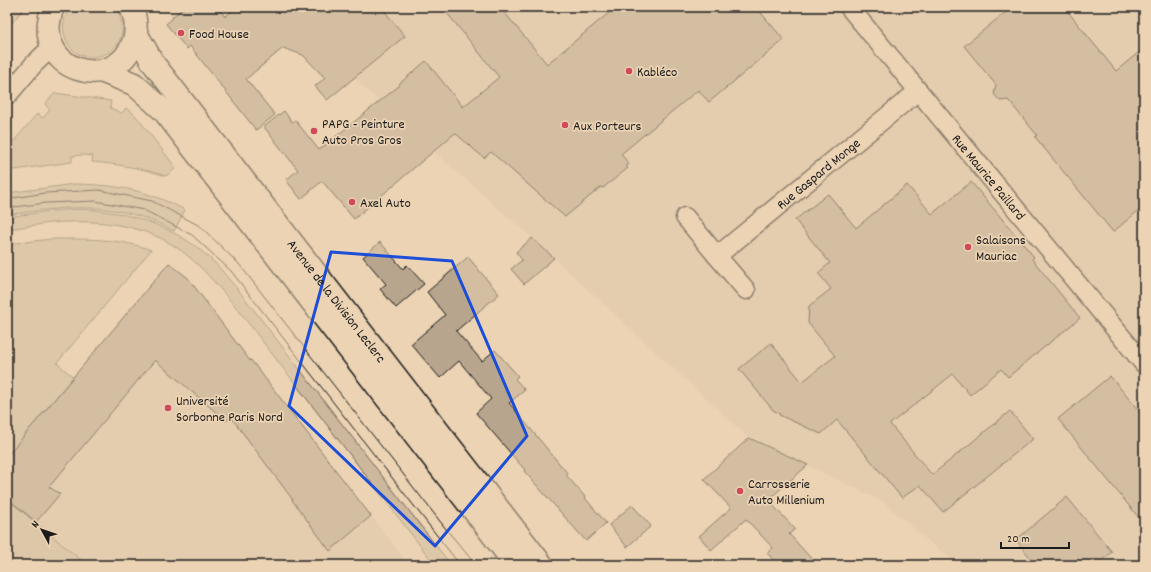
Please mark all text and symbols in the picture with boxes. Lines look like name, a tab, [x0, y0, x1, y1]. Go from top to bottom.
place label: Food House	[189, 25, 249, 45]
marker: Food House	[176, 28, 186, 38]
place label: Kabléco	[637, 63, 677, 83]
marker: Kabléco	[624, 66, 634, 76]
place label: PAPG - Peinture Auto Pros Gros	[322, 115, 405, 151]
place label: Aux Porteurs	[573, 117, 641, 137]
marker: Aux Porteurs	[560, 120, 570, 130]
marker: PAPG - Peinture Auto Pros Gros	[309, 126, 319, 136]
street label: Rue Maurice Paillard	[946, 130, 1029, 225]
street label: Rue Gaspard Monge	[773, 134, 865, 215]
place label: Axel Auto	[360, 194, 411, 214]
marker: Axel Auto	[347, 197, 357, 207]
place label: Salaisons Mauriac	[976, 231, 1026, 267]
street label: Avenue de la Division Leclerc	[281, 236, 390, 368]
marker: Salaisons Mauriac	[963, 242, 973, 252]
place label: Université Sorbonne Paris Nord	[176, 392, 283, 428]
marker: Université Sorbonne Paris Nord	[163, 403, 173, 413]
place label: Carrosserie Auto Millenium	[748, 475, 825, 511]
marker: Carrosserie Auto Millenium	[735, 486, 745, 496]
north arrow	[22, 510, 62, 550]
text: N	[28, 517, 44, 532]
scale bar	[1001, 524, 1069, 550]
text: 20 m	[1007, 531, 1030, 548]

